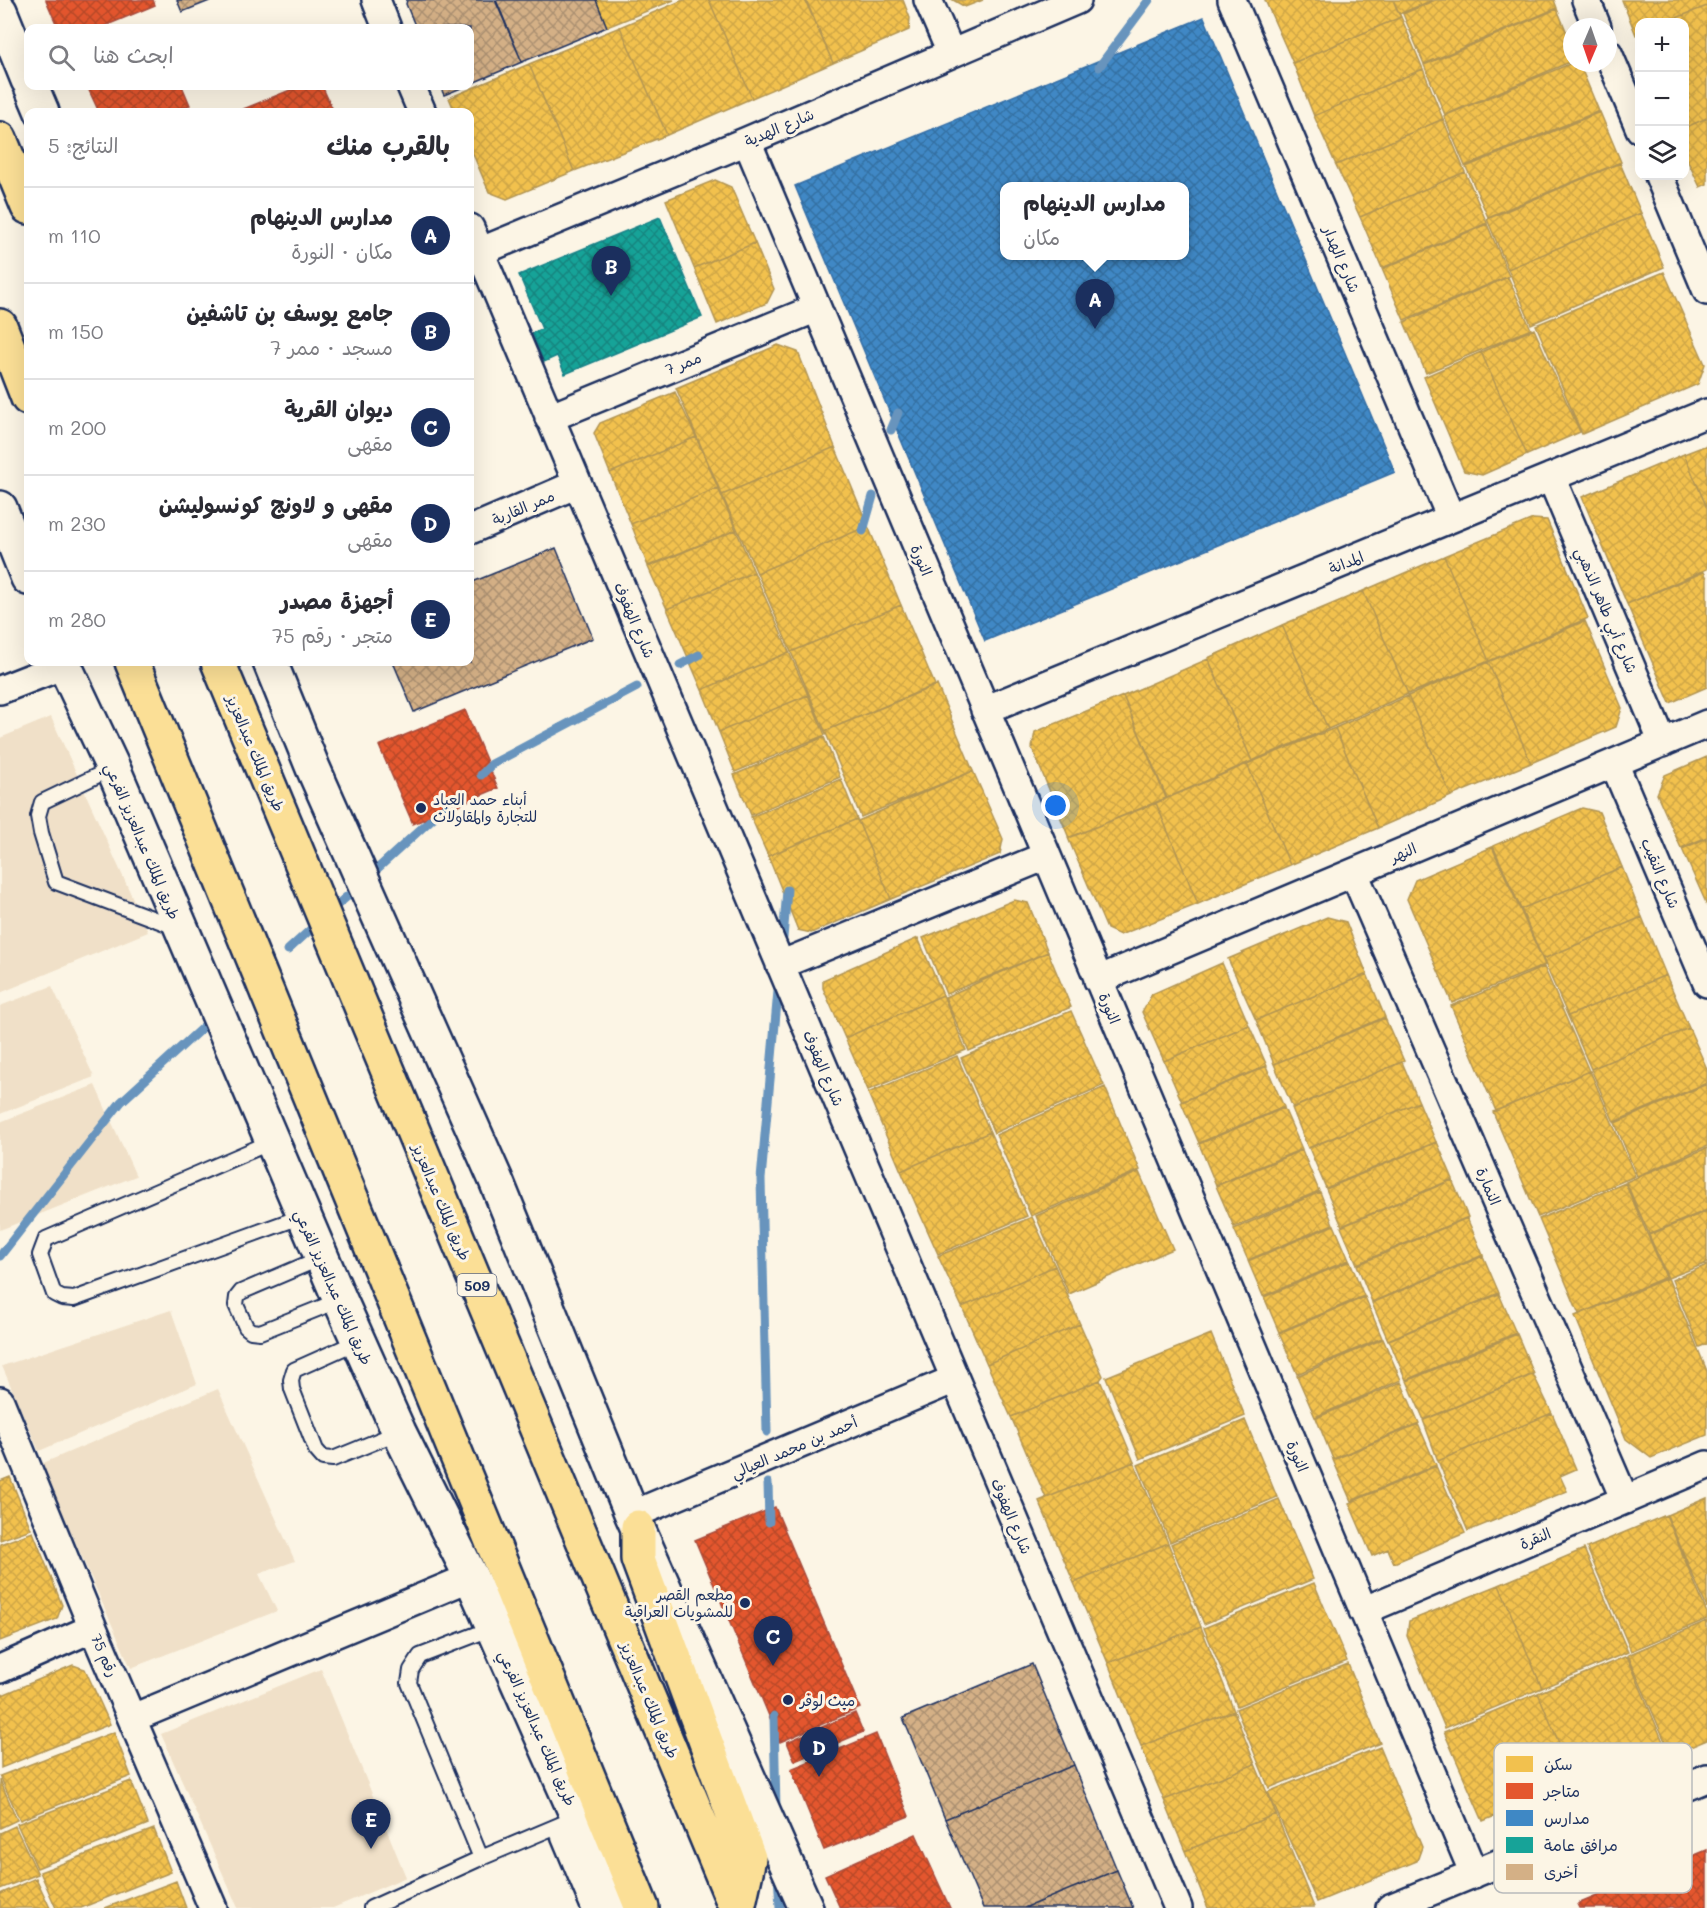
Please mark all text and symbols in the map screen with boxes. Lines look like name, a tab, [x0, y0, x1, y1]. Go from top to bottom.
north arrow	[1563, 18, 1617, 72]
map controls	[1635, 18, 1689, 180]
button: +	[1635, 18, 1689, 72]
search box	[24, 24, 474, 90]
text: ابحث هنا	[93, 40, 174, 69]
icon: search	[45, 41, 78, 74]
button: −	[1635, 72, 1689, 126]
street label: شارع الهدية	[741, 103, 817, 152]
button: layers	[1635, 126, 1689, 180]
text: بالقرب منك	[327, 128, 450, 162]
text: النتائج: 5	[48, 132, 118, 158]
popup	[1000, 182, 1189, 260]
text: مدارس الدينهام	[1023, 188, 1166, 217]
text: مدارس الدينهام	[250, 202, 393, 231]
text: 110 m	[48, 222, 101, 248]
text: A	[424, 222, 437, 248]
street label: شارع الهدار	[1318, 222, 1365, 296]
text: مكان	[1023, 224, 1060, 250]
text: مكان · النورة	[291, 238, 393, 264]
pin: B	[592, 246, 630, 296]
pin: A	[1076, 280, 1114, 329]
text: جامع يوسف بن تاشفين	[186, 298, 393, 327]
text: 150 m	[48, 318, 103, 344]
text: B	[424, 318, 437, 344]
text: مسجد · ممر 7	[270, 334, 393, 360]
street label: ممر 7	[662, 347, 704, 379]
text: ديوان القرية	[284, 394, 393, 423]
text: 200 m	[48, 414, 106, 440]
text: C	[423, 414, 438, 440]
text: مقهى	[347, 430, 393, 456]
street label: ممر القاربة	[489, 485, 557, 529]
text: مقهى و لاونج كونسوليشن	[159, 490, 393, 519]
text: 230 m	[48, 510, 106, 536]
text: D	[423, 510, 438, 536]
text: مقهى	[347, 526, 393, 552]
street label: النورة	[906, 541, 938, 579]
street label: شارع أبي طاهر الذهبي	[1568, 544, 1643, 678]
street label: المدانة	[1325, 546, 1367, 578]
street label: شارع الهفوف	[609, 579, 660, 661]
text: أجهزة مصدر	[281, 586, 393, 615]
text: 280 m	[48, 606, 106, 632]
text: E	[424, 606, 437, 632]
text: متجر · رقم 75	[272, 622, 393, 648]
street label: طريق الملك عبدالعزيز	[222, 690, 290, 814]
street label: طريق الملك عبدالعزيز الفرعي	[97, 760, 185, 924]
place label: أبناء حمد العباد للتجارة والمقاولات	[433, 789, 537, 827]
your location	[1041, 791, 1070, 820]
marker: أبناء حمد العباد للتجارة والمقاولات	[414, 801, 428, 815]
street label: شارع النقيب	[1636, 835, 1685, 912]
street label: النهر	[1385, 838, 1419, 867]
street label: النورة	[1094, 989, 1126, 1027]
street label: شارع الهفوف	[798, 1027, 849, 1109]
street label: طريق الملك عبدالعزيز	[408, 1139, 476, 1263]
street label: النمارة	[1472, 1164, 1506, 1208]
street label: طريق الملك عبدالعزيز الفرعي	[287, 1206, 377, 1370]
road number: 509	[458, 1274, 496, 1296]
street label: أحمد بن محمد العيالي	[728, 1411, 862, 1486]
street label: النورة	[1282, 1437, 1314, 1475]
street label: شارع الهفوف	[986, 1475, 1037, 1557]
street label: النقرة	[1516, 1522, 1554, 1554]
place label: مطعم القصر للمشويات العراقية	[625, 1584, 733, 1622]
marker: مطعم القصر للمشويات العراقية	[738, 1596, 752, 1610]
pin: C	[754, 1616, 792, 1666]
street label: رقم 75	[84, 1630, 123, 1681]
street label: طريق الملك عبدالعزيز	[616, 1637, 684, 1761]
street label: طريق الملك عبدالعزيز الفرعي	[491, 1647, 581, 1811]
place label: ميت لوفر	[799, 1690, 855, 1711]
marker: ميت لوفر	[781, 1693, 795, 1707]
pin: D	[800, 1728, 838, 1777]
legend	[1494, 1743, 1692, 1893]
text: سكن	[1544, 1753, 1573, 1774]
text: متاجر	[1542, 1780, 1580, 1801]
pin: E	[352, 1800, 391, 1849]
text: مدارس	[1544, 1807, 1590, 1828]
text: مرافق عامة	[1544, 1834, 1618, 1855]
text: أخرى	[1544, 1861, 1578, 1882]

